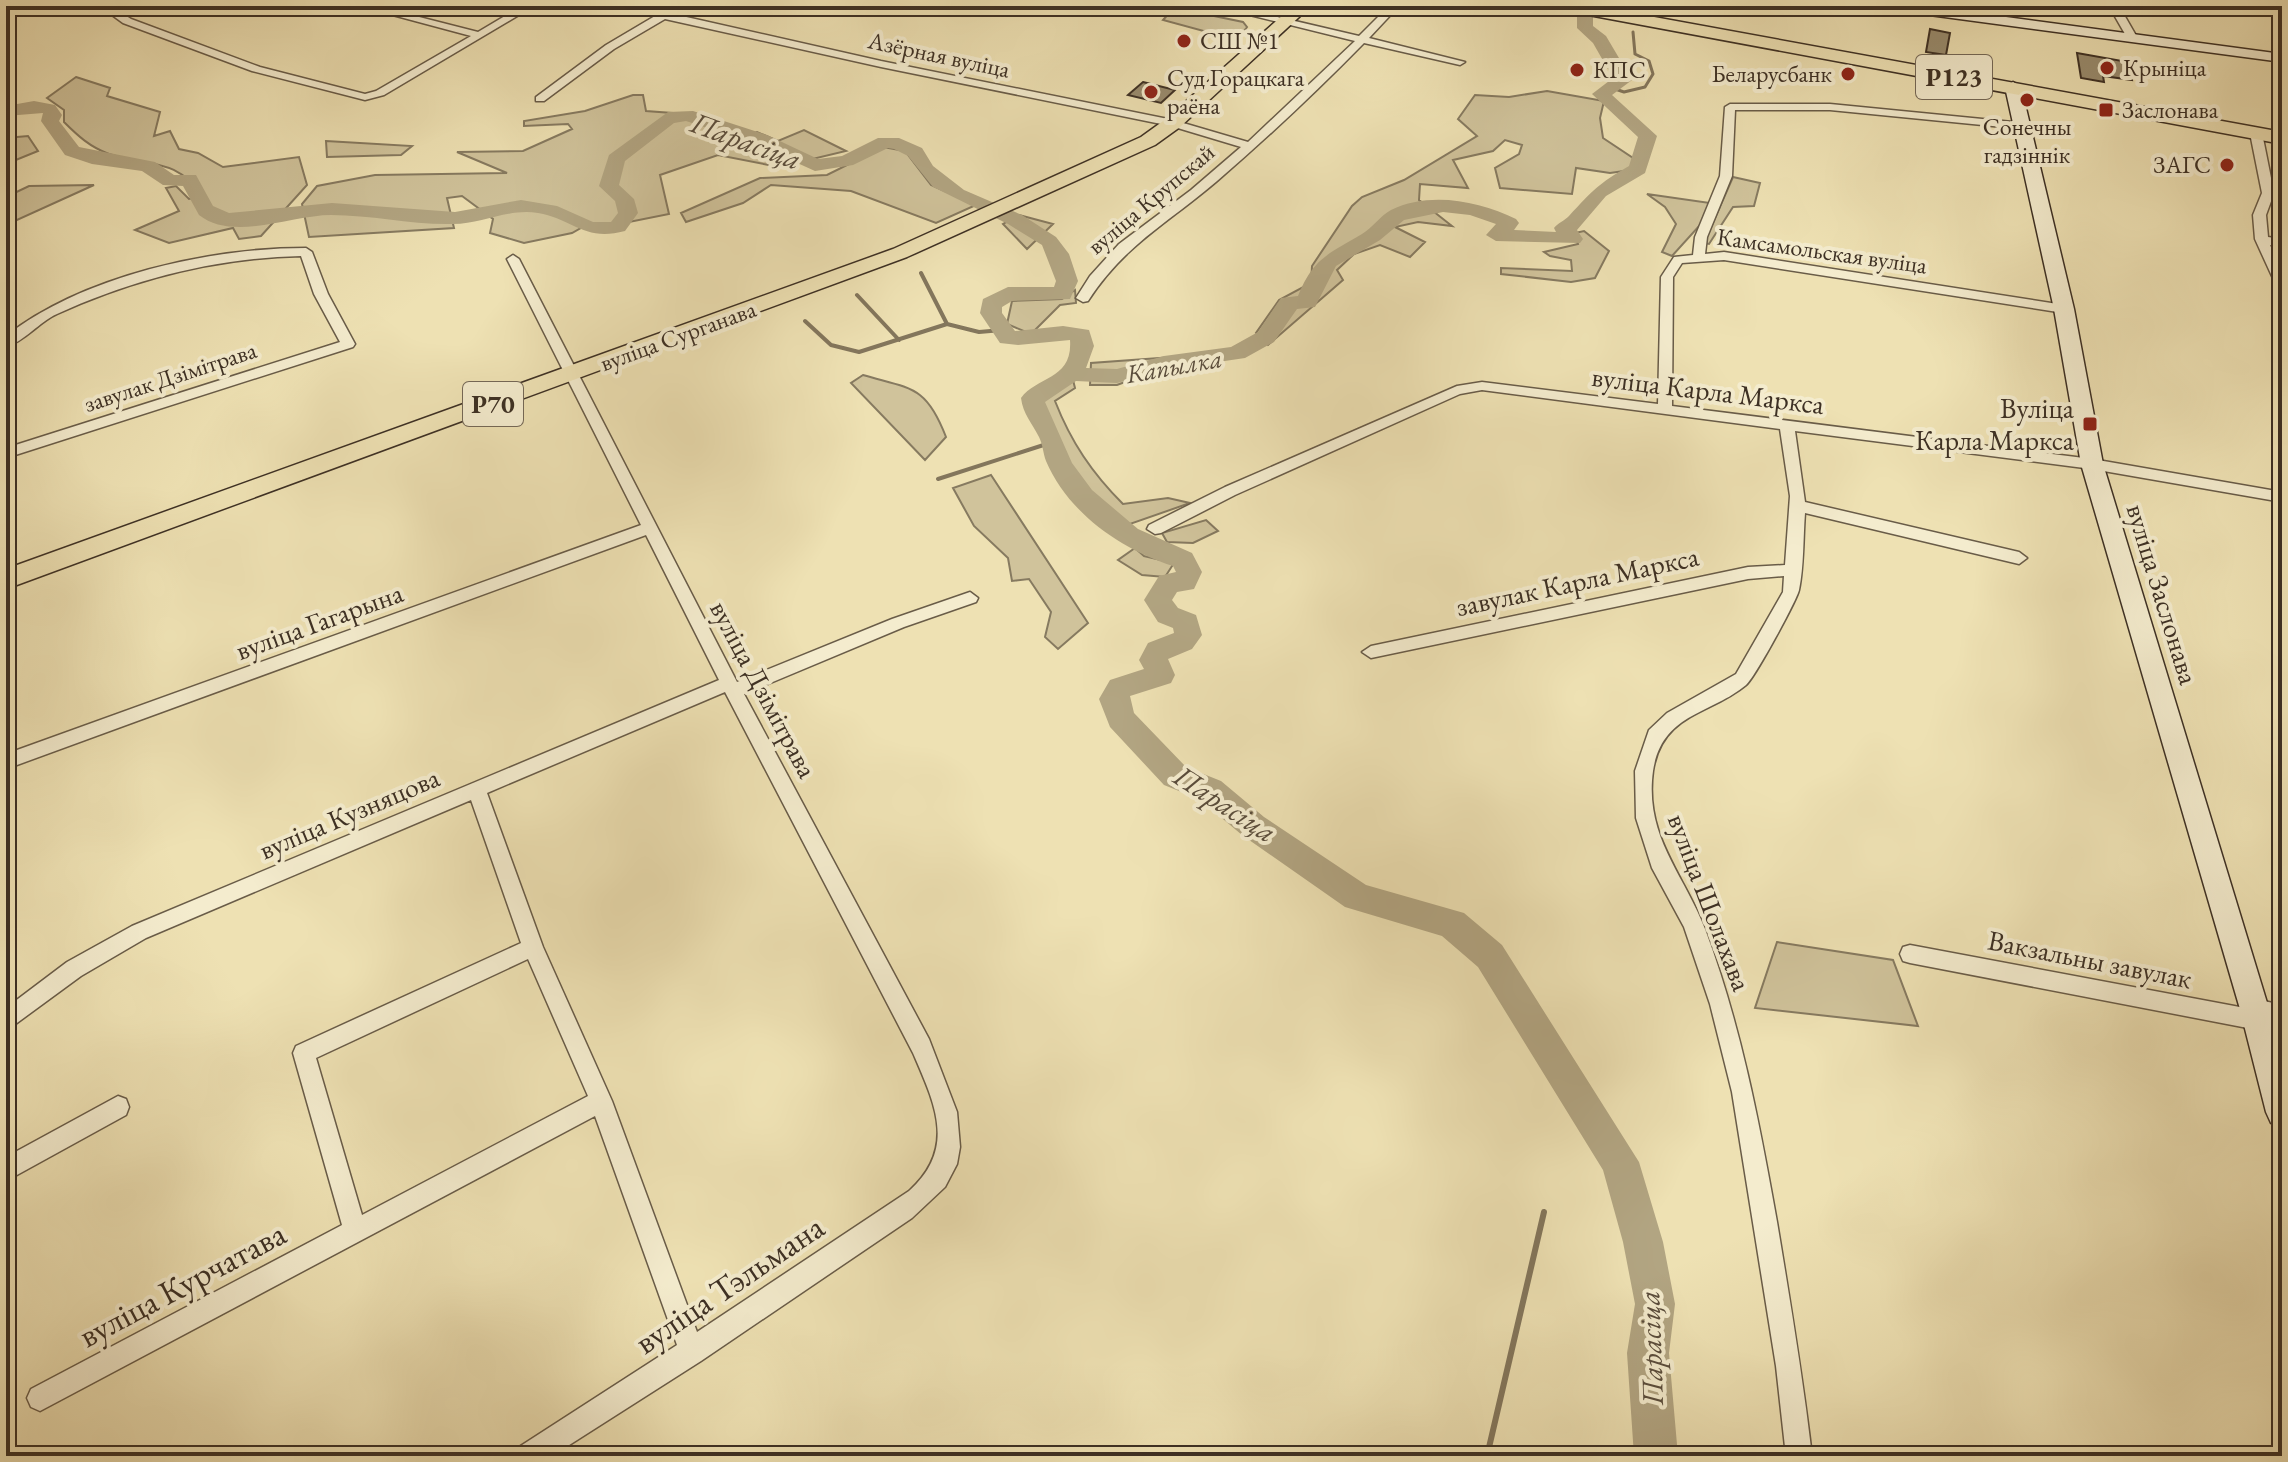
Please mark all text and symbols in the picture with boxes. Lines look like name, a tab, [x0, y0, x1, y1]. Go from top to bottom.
street label: Азёрная вуліца	[864, 24, 1013, 85]
place label: СШ №1	[1200, 25, 1279, 56]
marker: СШ №1	[1175, 32, 1193, 50]
place label: Крыніца	[2123, 52, 2207, 83]
place label: КПС	[1593, 54, 1646, 85]
road number: Р123	[1916, 55, 1992, 99]
place label: Беларусбанк	[1711, 58, 1833, 89]
marker: Крыніца	[2098, 59, 2116, 77]
marker: КПС	[1568, 61, 1586, 79]
place label: Суд Горацкага раёна	[1167, 62, 1305, 121]
marker: Беларусбанк	[1839, 65, 1857, 83]
marker: Суд Горацкага раёна	[1142, 83, 1160, 101]
marker: Сонечны гадзіннік	[2018, 91, 2036, 109]
place label: Заслонава	[2122, 94, 2219, 125]
marker: Заслонава	[2097, 101, 2115, 119]
water label: Парасіца	[685, 102, 807, 178]
place label: Сонечны гадзіннік	[1983, 111, 2072, 170]
street label: вуліца Крупскай	[1081, 136, 1221, 261]
place label: ЗАГС	[2153, 149, 2211, 180]
marker: ЗАГС	[2218, 156, 2236, 174]
street label: Камсамольская вуліца	[1715, 220, 1929, 281]
street label: вуліца Сурганава	[596, 293, 760, 378]
street label: завулак Дзімітрава	[80, 334, 261, 419]
water label: Капылка	[1122, 341, 1225, 391]
street label: вуліца Карла Маркса	[1590, 358, 1827, 422]
road number: Р70	[463, 382, 523, 426]
place label: Вуліца Карла Маркса	[1915, 390, 2075, 458]
marker: Вуліца Карла Маркса	[2081, 415, 2099, 433]
street label: вуліца Заслонава	[2118, 499, 2208, 689]
street label: завулак Карла Маркса	[1452, 537, 1703, 624]
street label: вуліца Гагарына	[230, 574, 408, 668]
street label: вуліца Дзімітрава	[702, 594, 826, 785]
water label: Парасіца	[1166, 755, 1284, 851]
street label: вуліца Кузняцова	[253, 758, 446, 867]
street label: вуліца Шолахава	[1660, 808, 1761, 997]
street label: Вакзальны завулак	[1985, 922, 2195, 996]
street label: вуліца Тэльмана	[626, 1204, 833, 1364]
street label: вуліца Курчатава	[71, 1211, 294, 1357]
water label: Парасіца	[1629, 1290, 1672, 1407]

